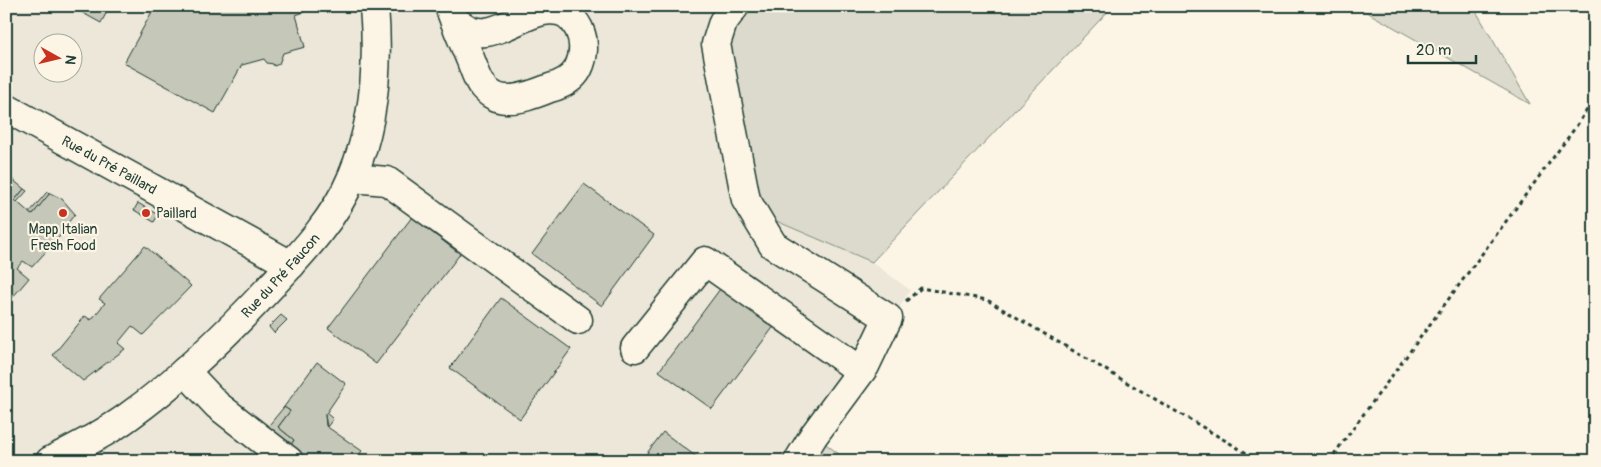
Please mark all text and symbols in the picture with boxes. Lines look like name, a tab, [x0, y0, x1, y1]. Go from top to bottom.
north arrow	[32, 32, 82, 82]
scale bar	[1408, 32, 1476, 64]
text: 20 m	[1416, 41, 1451, 60]
text: N	[61, 54, 79, 66]
street label: Rue du Pré Paillard	[59, 132, 160, 198]
place label: Paillard	[156, 205, 197, 222]
marker: Mapp Italian Fresh Food	[57, 207, 69, 219]
marker: Paillard	[140, 207, 152, 219]
place label: Mapp Italian Fresh Food	[29, 221, 97, 254]
street label: Rue du Pré Faucon	[238, 230, 323, 321]

